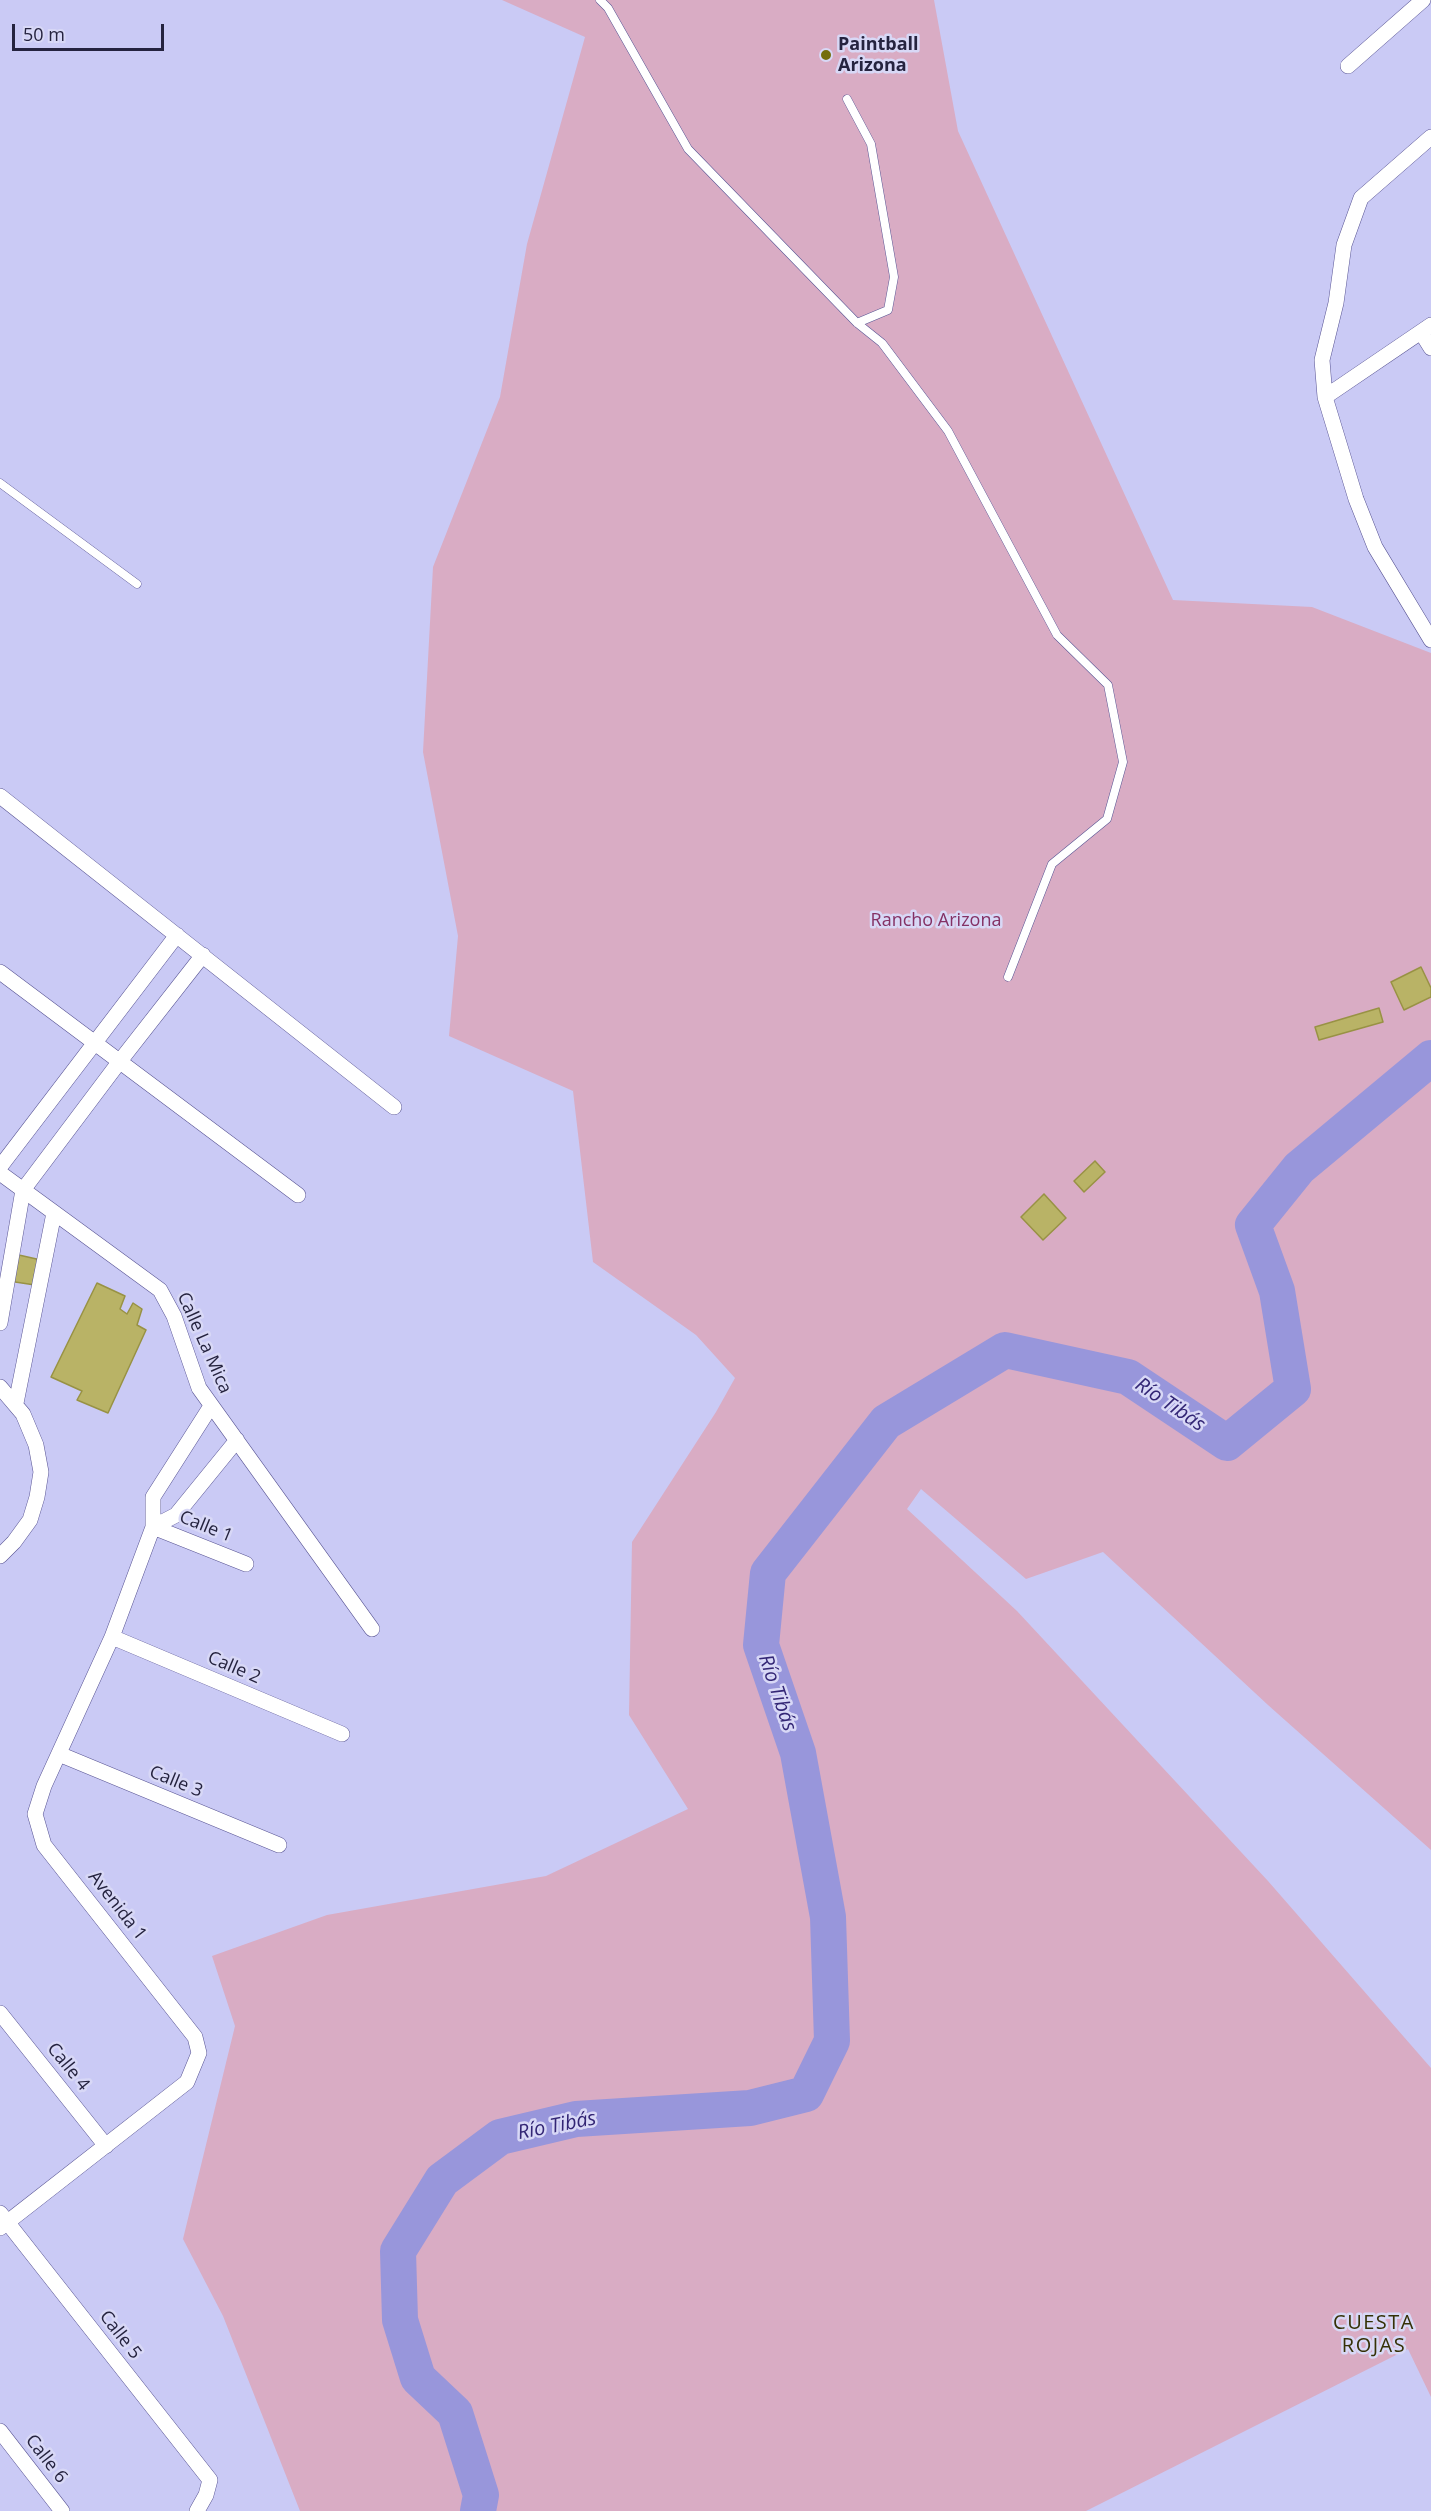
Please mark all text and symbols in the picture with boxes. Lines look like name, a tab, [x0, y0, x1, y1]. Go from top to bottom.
scale bar	[15, 12, 166, 50]
text: 50 m	[23, 22, 65, 46]
place label: Paintball Arizona	[838, 34, 919, 76]
marker: Paintball Arizona	[819, 48, 833, 62]
park label: Rancho Arizona	[871, 910, 1001, 932]
street label: Calle La Mica	[172, 1289, 236, 1397]
water label: Río Tibás	[1130, 1373, 1210, 1437]
street label: Calle 1	[176, 1507, 236, 1547]
street label: Calle 2	[204, 1647, 264, 1689]
water label: Río Tibás	[753, 1652, 801, 1734]
street label: Calle 3	[146, 1762, 206, 1802]
street label: Avenida 1	[83, 1867, 151, 1945]
street label: Calle 4	[42, 2039, 94, 2095]
water label: Río Tibás	[516, 2107, 598, 2145]
street label: Calle 5	[94, 2306, 146, 2364]
district label: CUESTA ROJAS	[1333, 2311, 1415, 2358]
street label: Calle 6	[20, 2430, 72, 2488]

